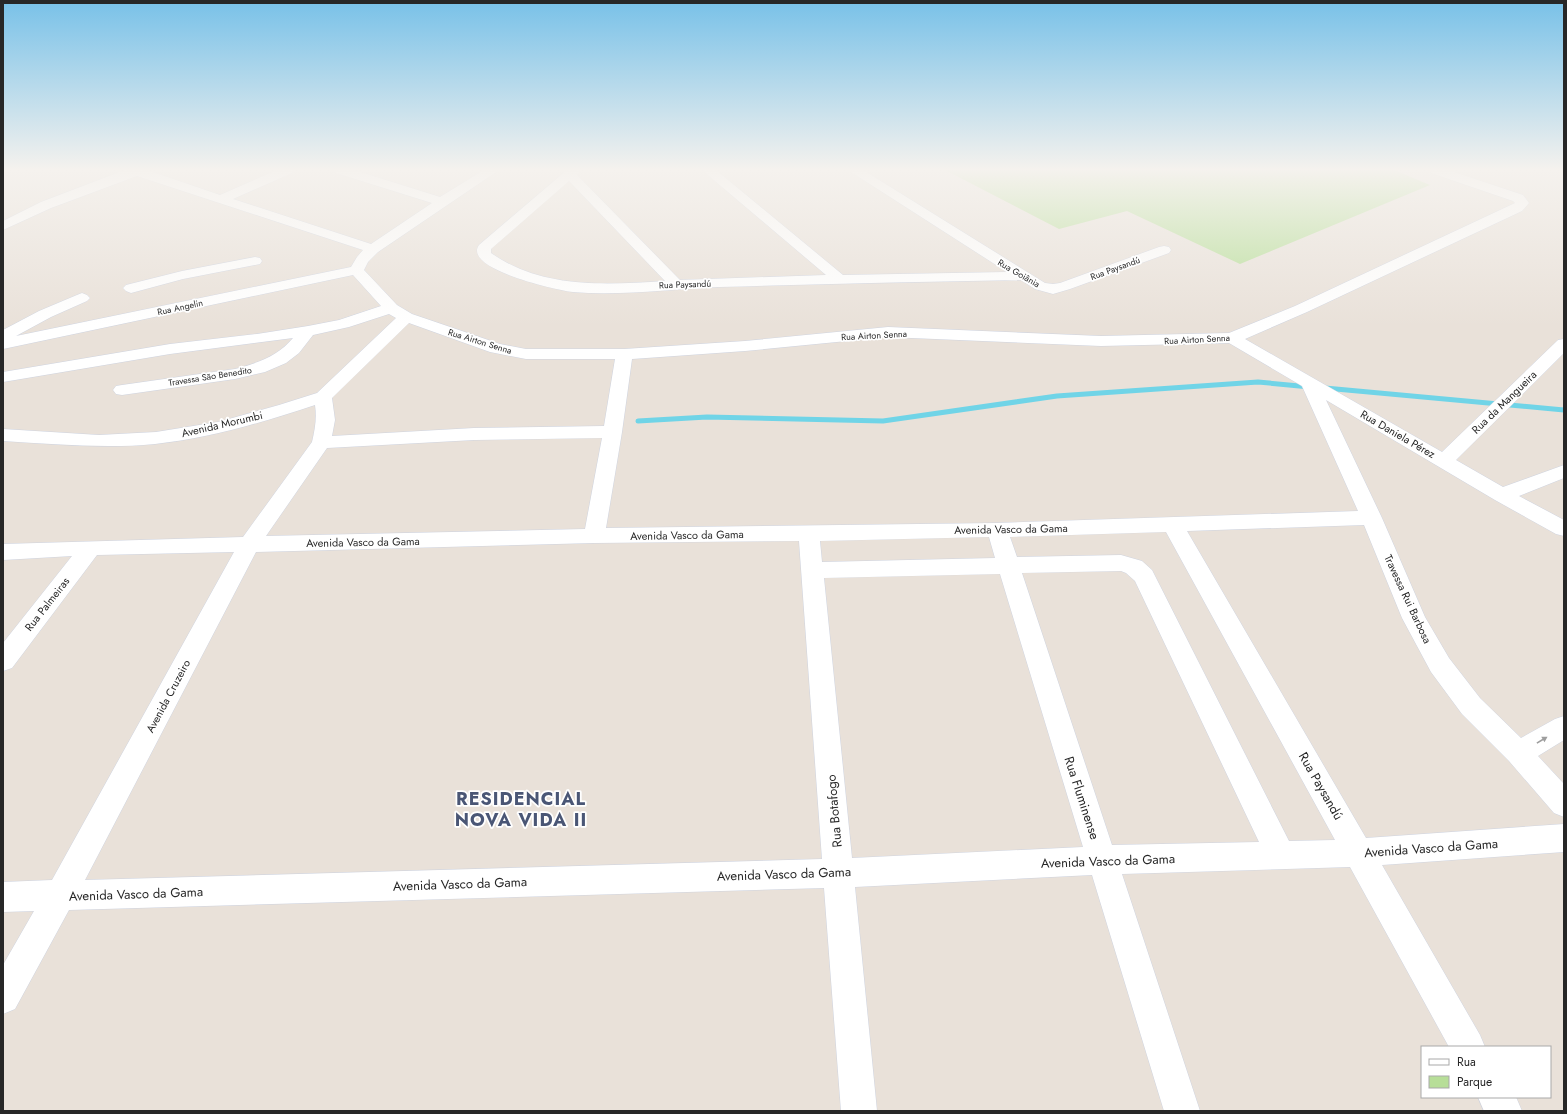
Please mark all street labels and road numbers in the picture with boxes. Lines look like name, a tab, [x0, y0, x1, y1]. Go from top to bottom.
street label: Rua Paysandú	[1088, 253, 1142, 283]
street label: Rua Goiânia	[995, 256, 1043, 290]
street label: Rua Paysandú	[659, 277, 712, 291]
street label: Rua Angelin	[156, 296, 204, 318]
street label: Rua Airton Senna	[447, 325, 513, 357]
street label: Rua Airton Senna	[841, 327, 907, 343]
street label: Rua Airton Senna	[1164, 331, 1230, 347]
street label: Travessa São Benedito	[167, 363, 253, 389]
street label: Rua da Mangueira	[1468, 367, 1540, 437]
street label: Rua Daniela Pérez	[1358, 406, 1438, 462]
street label: Avenida Morumbi	[180, 407, 264, 441]
street label: Avenida Vasco da Gama	[954, 520, 1068, 538]
street label: Avenida Vasco da Gama	[630, 526, 744, 544]
street label: Avenida Vasco da Gama	[306, 533, 420, 551]
street label: Travessa Rui Barbosa	[1380, 552, 1436, 646]
street label: Rua Palmeiras	[21, 573, 74, 634]
street label: Avenida Cruzeiro	[142, 657, 194, 735]
street label: Rua Paysandú	[1294, 749, 1348, 823]
street label: Rua Fluminense	[1060, 754, 1104, 842]
street label: Rua Botafogo	[821, 774, 847, 848]
street label: Avenida Vasco da Gama	[1363, 834, 1499, 862]
street label: Avenida Vasco da Gama	[1041, 849, 1175, 873]
street label: Avenida Vasco da Gama	[717, 862, 851, 886]
street label: Avenida Vasco da Gama	[393, 872, 527, 896]
street label: Avenida Vasco da Gama	[69, 882, 203, 906]

